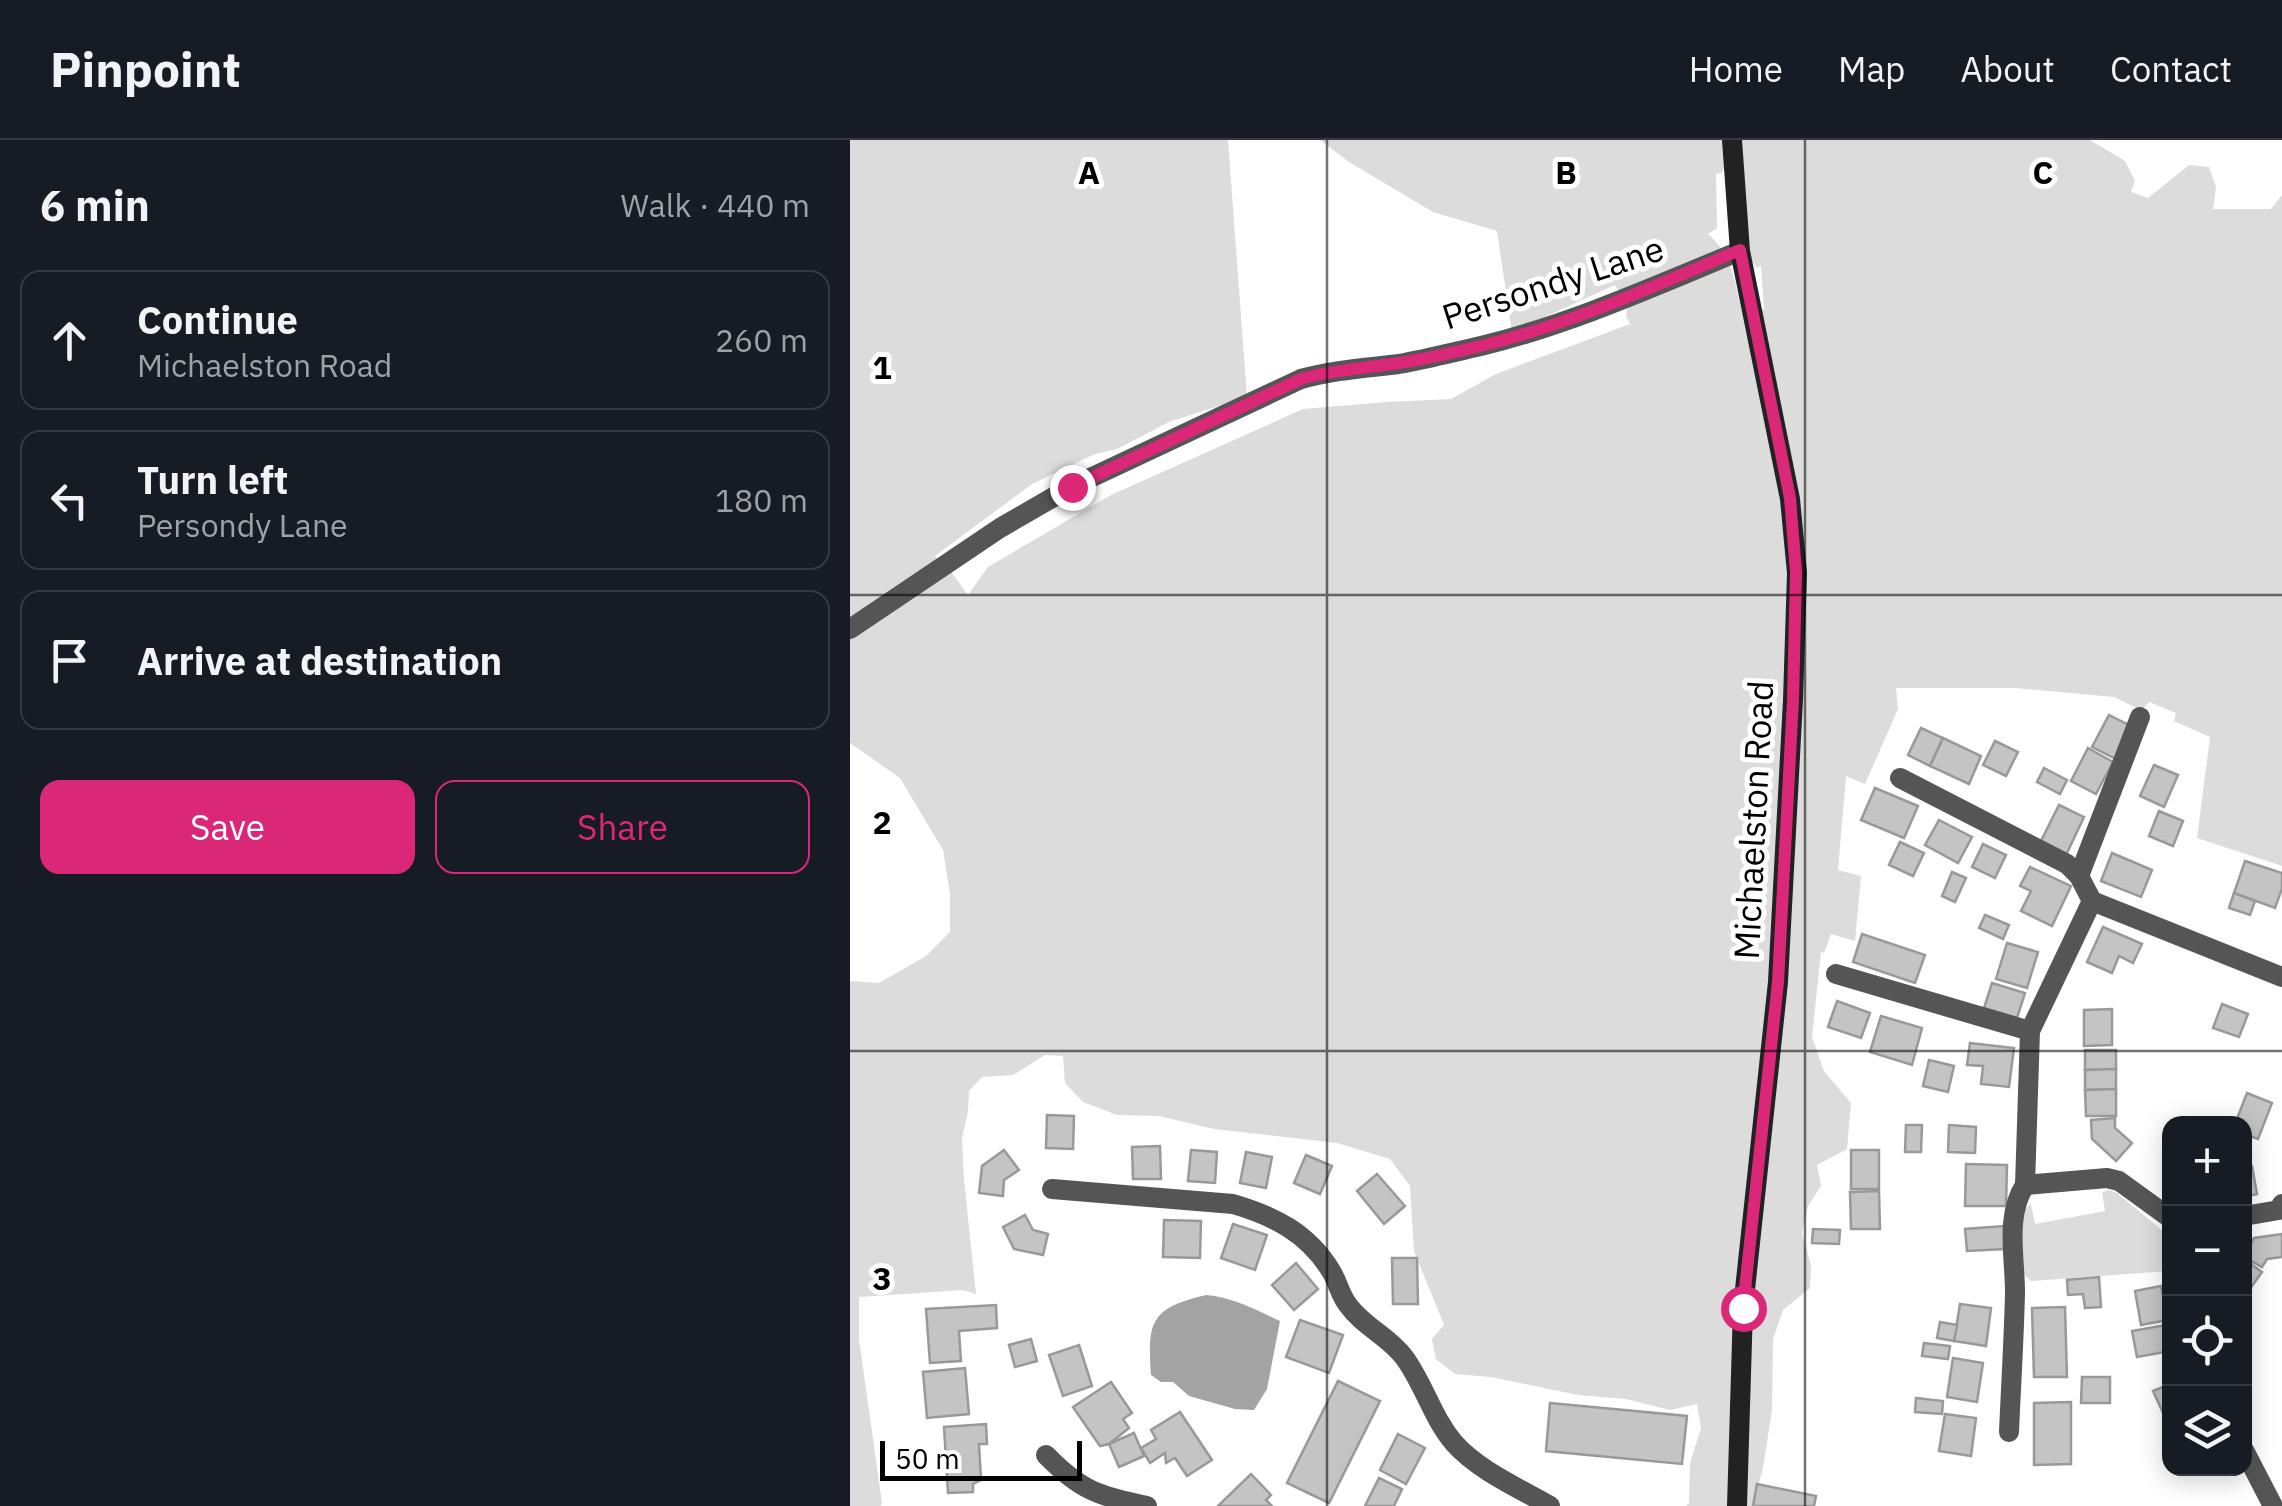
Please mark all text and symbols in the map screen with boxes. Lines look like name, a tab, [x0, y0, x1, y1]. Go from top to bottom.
text: Pinpoint	[50, 38, 241, 100]
text: Home	[1689, 46, 1783, 92]
text: Map	[1838, 46, 1905, 92]
text: About	[1960, 46, 2055, 92]
text: Contact	[2110, 46, 2232, 92]
text: A	[1078, 151, 1100, 193]
text: B	[1555, 151, 1577, 193]
text: C	[2033, 151, 2053, 193]
text: 6 min	[40, 178, 150, 233]
text: Walk · 440 m	[621, 184, 810, 226]
street label: Persondy Lane	[1436, 225, 1669, 340]
text: Continue	[137, 295, 298, 344]
icon: ahead	[42, 313, 97, 368]
text: 260 m	[715, 319, 808, 361]
text: Michaelston Road	[137, 344, 392, 386]
text: 1	[872, 346, 892, 388]
text: Turn left	[137, 455, 288, 504]
route end	[1050, 465, 1096, 511]
icon: left	[42, 473, 97, 528]
text: 180 m	[715, 479, 808, 521]
text: Persondy Lane	[137, 504, 348, 546]
icon: arrive	[42, 633, 97, 688]
text: Arrive at destination	[137, 636, 502, 685]
street label: Michaelston Road	[1723, 679, 1783, 961]
button: Save	[40, 780, 415, 874]
button: Share	[435, 780, 810, 874]
text: 2	[872, 801, 892, 843]
map controls	[2162, 1116, 2252, 1476]
button: +	[2162, 1116, 2252, 1206]
button: −	[2162, 1206, 2252, 1296]
text: 3	[872, 1257, 892, 1299]
route start	[1721, 1286, 1767, 1332]
button: locate	[2162, 1296, 2252, 1386]
button: layers	[2162, 1386, 2252, 1476]
scale bar	[880, 1436, 1082, 1480]
text: 50 m	[895, 1440, 960, 1477]

